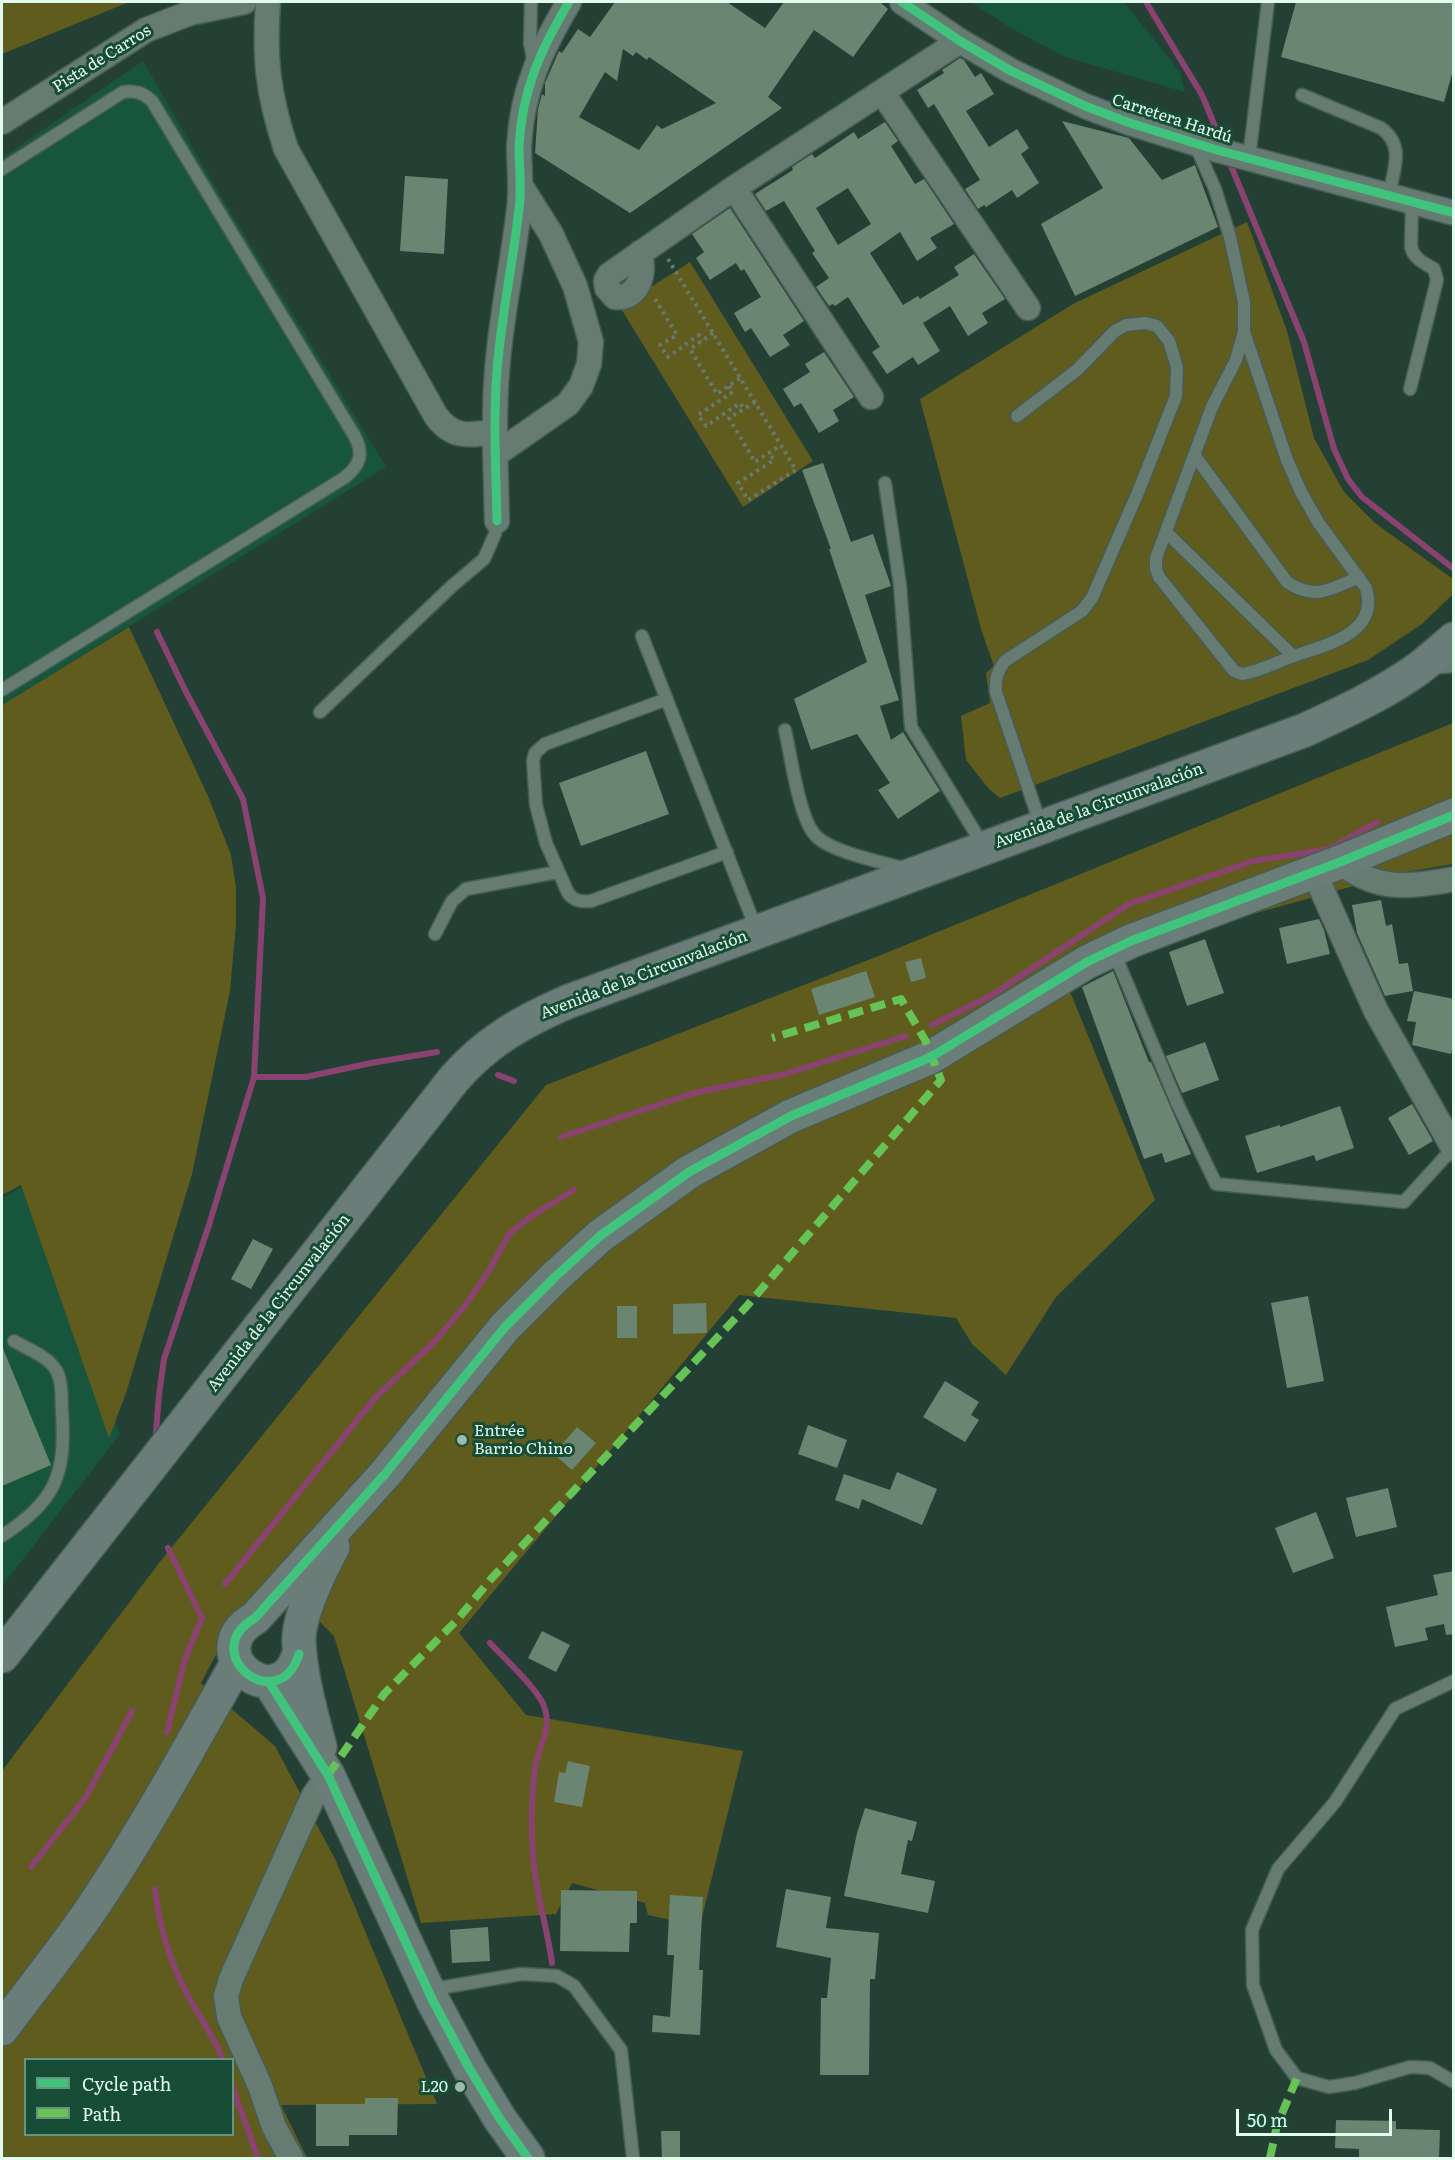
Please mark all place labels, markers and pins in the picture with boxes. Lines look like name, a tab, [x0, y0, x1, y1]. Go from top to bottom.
place label: Entrée Barrio Chino	[474, 1421, 573, 1459]
marker: Entrée Barrio Chino	[455, 1433, 469, 1447]
place label: L20	[420, 2077, 448, 2097]
marker: L20	[453, 2080, 467, 2094]

